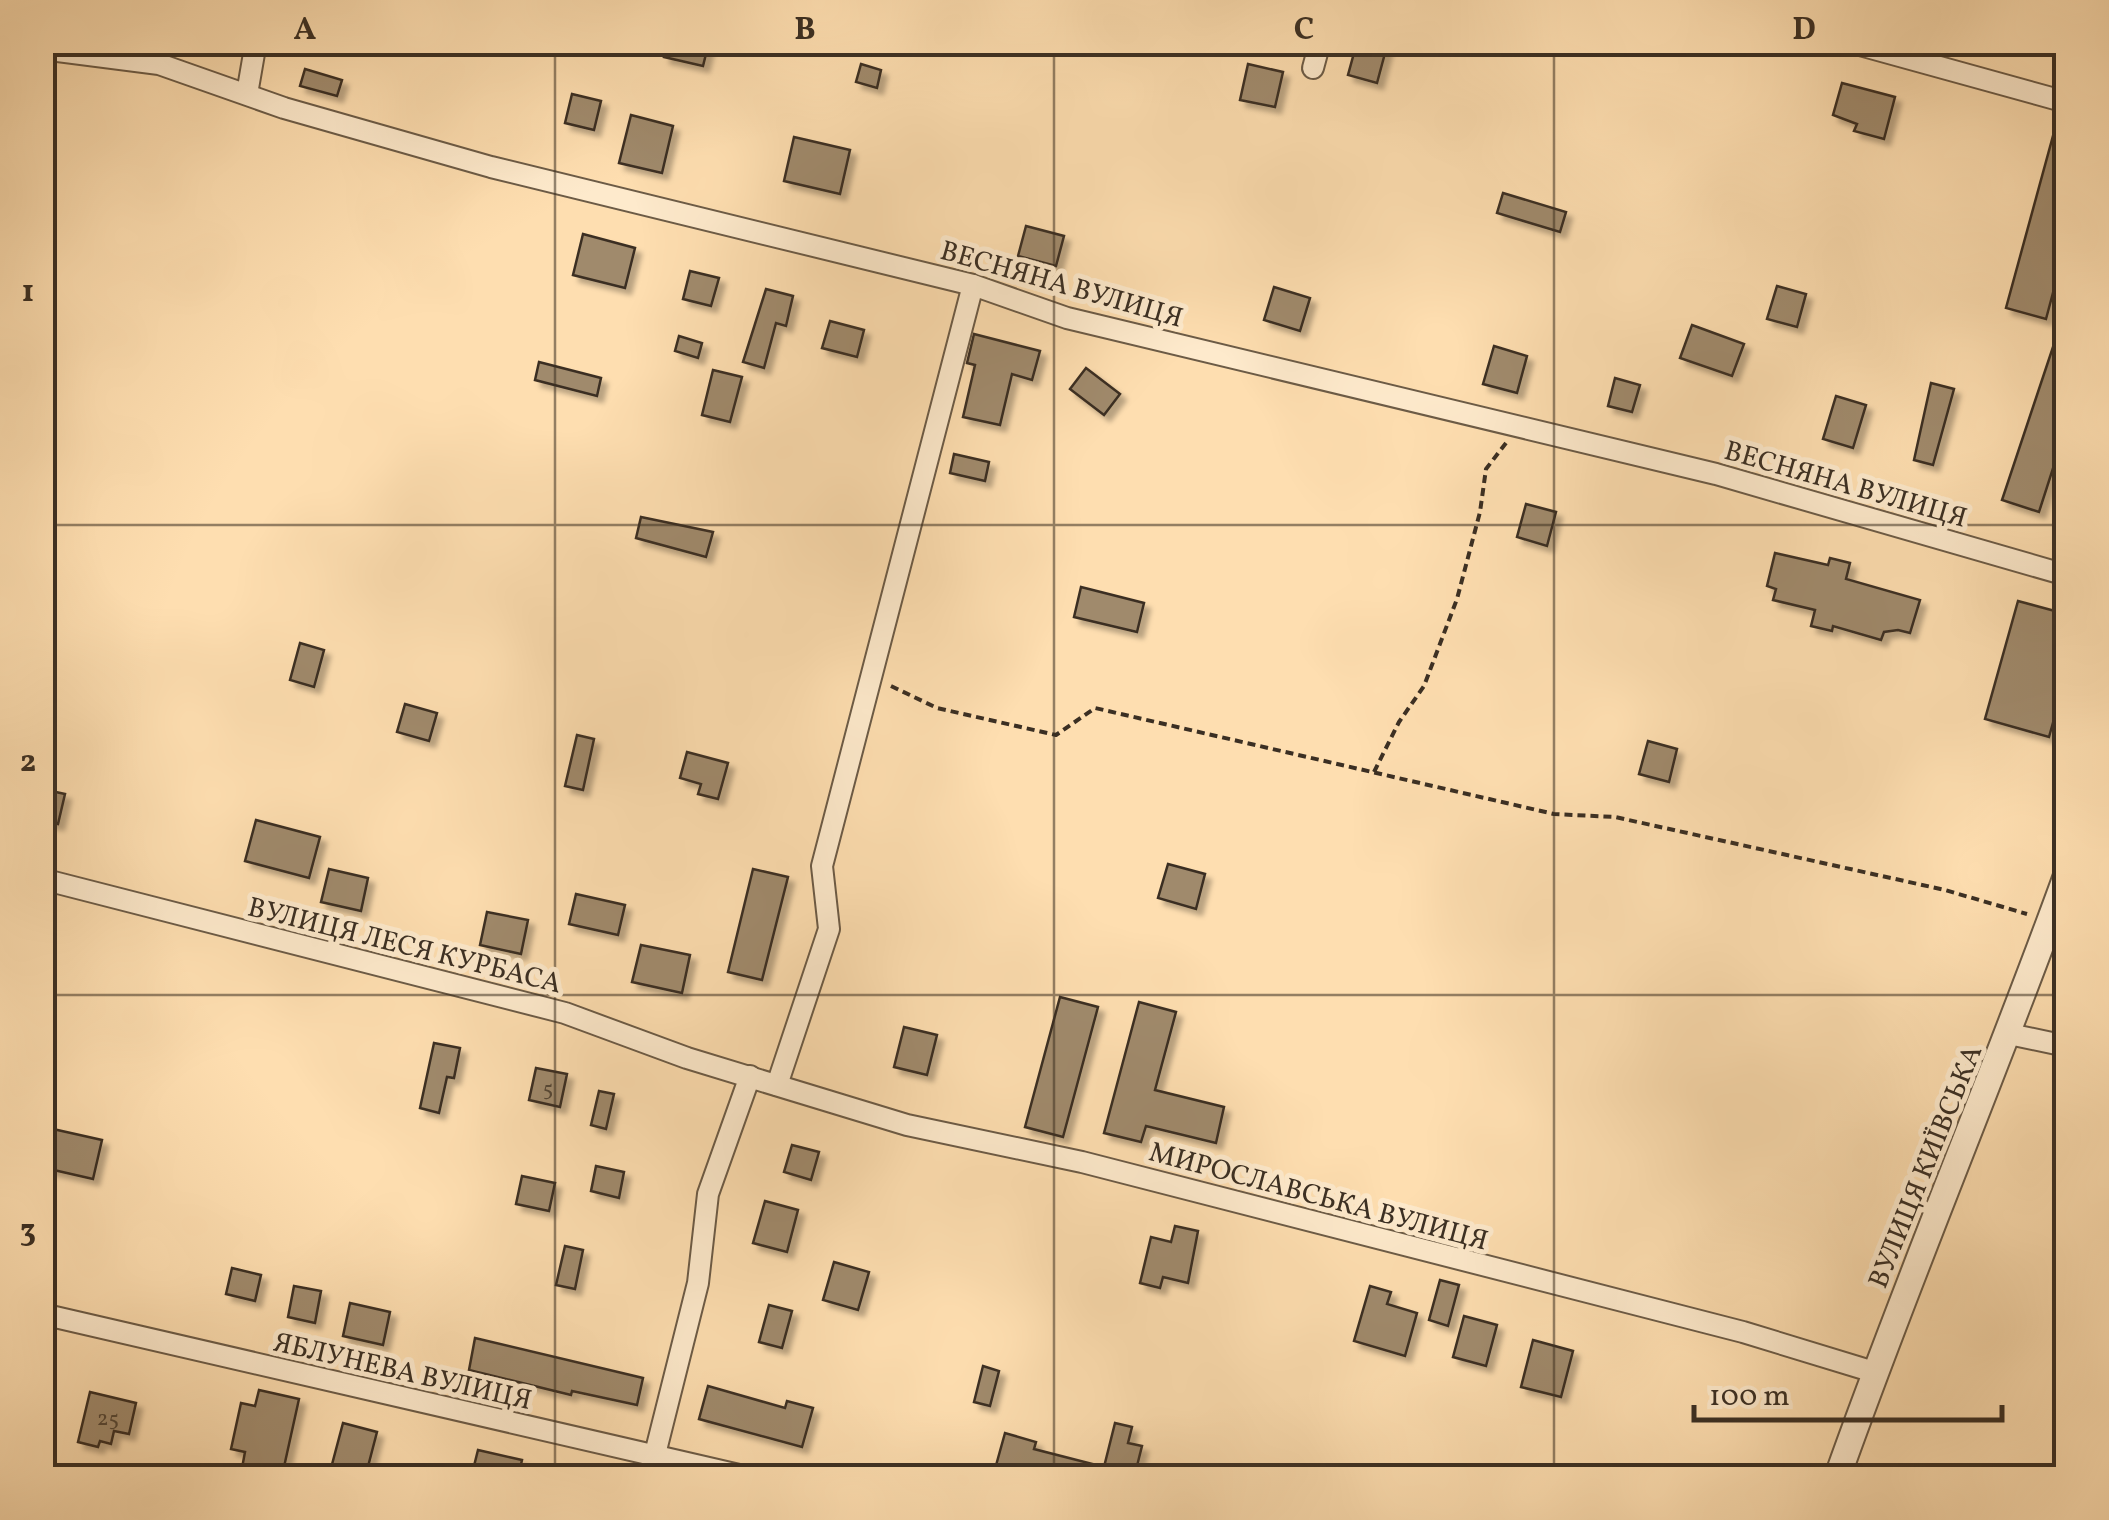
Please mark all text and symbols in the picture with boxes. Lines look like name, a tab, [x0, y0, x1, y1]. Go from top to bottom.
text: A	[294, 9, 317, 53]
text: B	[794, 9, 816, 53]
text: C	[1294, 9, 1314, 53]
text: D	[1792, 9, 1816, 53]
street label: ВЕСНЯНА ВУЛИЦЯ	[935, 232, 1187, 339]
text: 1	[22, 271, 34, 315]
street label: ВЕСНЯНА ВУЛИЦЯ	[1719, 432, 1971, 539]
text: 2	[20, 741, 36, 785]
street label: ВУЛИЦЯ ЛЕСЯ КУРБАСА	[243, 889, 566, 1004]
street label: ВУЛИЦЯ КИЇВСЬКА	[1860, 1039, 1993, 1294]
house number: 5	[543, 1074, 553, 1105]
street label: МИРОСЛАВСЬКА ВУЛИЦЯ	[1144, 1133, 1492, 1261]
text: 3	[20, 1211, 36, 1255]
street label: ЯБЛУНЕВА ВУЛИЦЯ	[270, 1324, 535, 1421]
scale bar	[1694, 1360, 2002, 1422]
text: 100 m	[1709, 1376, 1790, 1418]
house number: 25	[97, 1404, 119, 1435]

